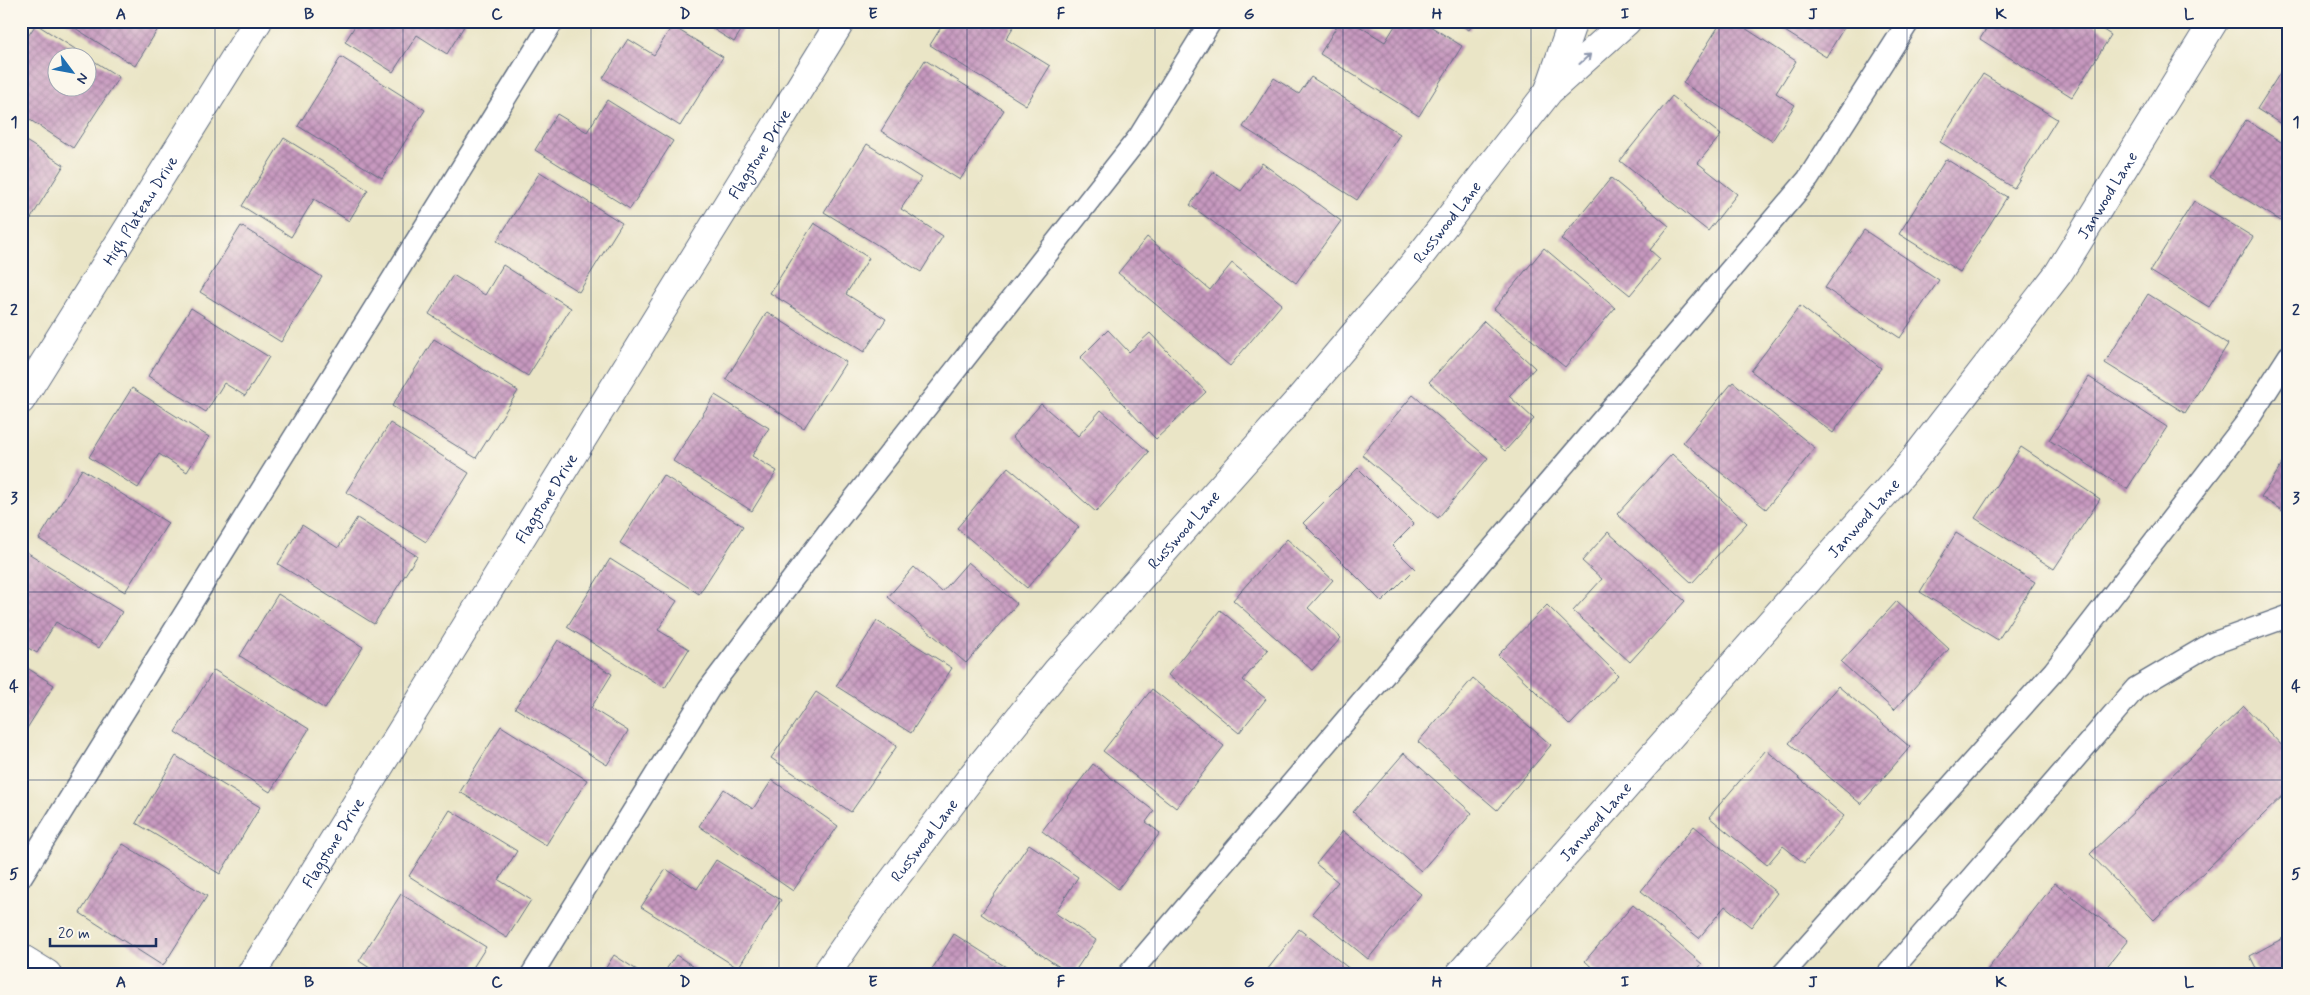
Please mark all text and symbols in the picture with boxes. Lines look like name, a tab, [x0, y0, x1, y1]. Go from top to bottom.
text: A	[116, 4, 126, 25]
text: B	[304, 4, 314, 25]
text: C	[491, 4, 503, 25]
text: D	[679, 4, 691, 25]
text: E	[868, 4, 878, 25]
text: F	[1057, 4, 1066, 25]
text: G	[1244, 4, 1255, 25]
text: H	[1432, 4, 1443, 25]
text: I	[1621, 4, 1630, 25]
text: J	[1808, 4, 1818, 25]
text: K	[1995, 4, 2007, 25]
text: L	[2184, 4, 2195, 25]
north arrow	[48, 48, 98, 98]
one-way arrow	[1578, 53, 1591, 64]
text: N	[72, 70, 92, 87]
street label: Flagstone Drive	[724, 105, 796, 203]
text: 1	[10, 112, 18, 133]
text: 1	[2292, 112, 2300, 133]
street label: Janwood Lane	[2073, 148, 2143, 243]
street label: High Plateau Drive	[99, 152, 184, 270]
street label: Russwood Lane	[1409, 177, 1487, 268]
text: 2	[10, 300, 18, 321]
text: 2	[2292, 300, 2300, 321]
street label: Flagstone Drive	[511, 449, 583, 548]
street label: Janwood Lane	[1824, 474, 1905, 563]
street label: Russwood Lane	[1144, 486, 1225, 574]
text: 3	[10, 488, 18, 509]
text: 3	[2292, 488, 2300, 509]
text: 4	[9, 676, 19, 697]
text: 4	[2291, 676, 2301, 697]
street label: Janwood Lane	[1555, 778, 1637, 866]
street label: Flagstone Drive	[298, 794, 370, 892]
street label: Russwood Lane	[887, 795, 963, 887]
text: 5	[9, 864, 19, 885]
text: 5	[2291, 864, 2301, 885]
scale bar	[50, 915, 156, 947]
text: 20 m	[58, 924, 90, 944]
text: A	[116, 972, 126, 993]
text: B	[304, 972, 314, 993]
text: C	[491, 972, 503, 993]
text: D	[679, 972, 691, 993]
text: E	[868, 972, 878, 993]
text: F	[1057, 972, 1066, 993]
text: G	[1244, 972, 1255, 993]
text: H	[1432, 972, 1443, 993]
text: I	[1621, 972, 1630, 993]
text: J	[1808, 972, 1818, 993]
text: K	[1995, 972, 2007, 993]
text: L	[2184, 972, 2195, 993]

